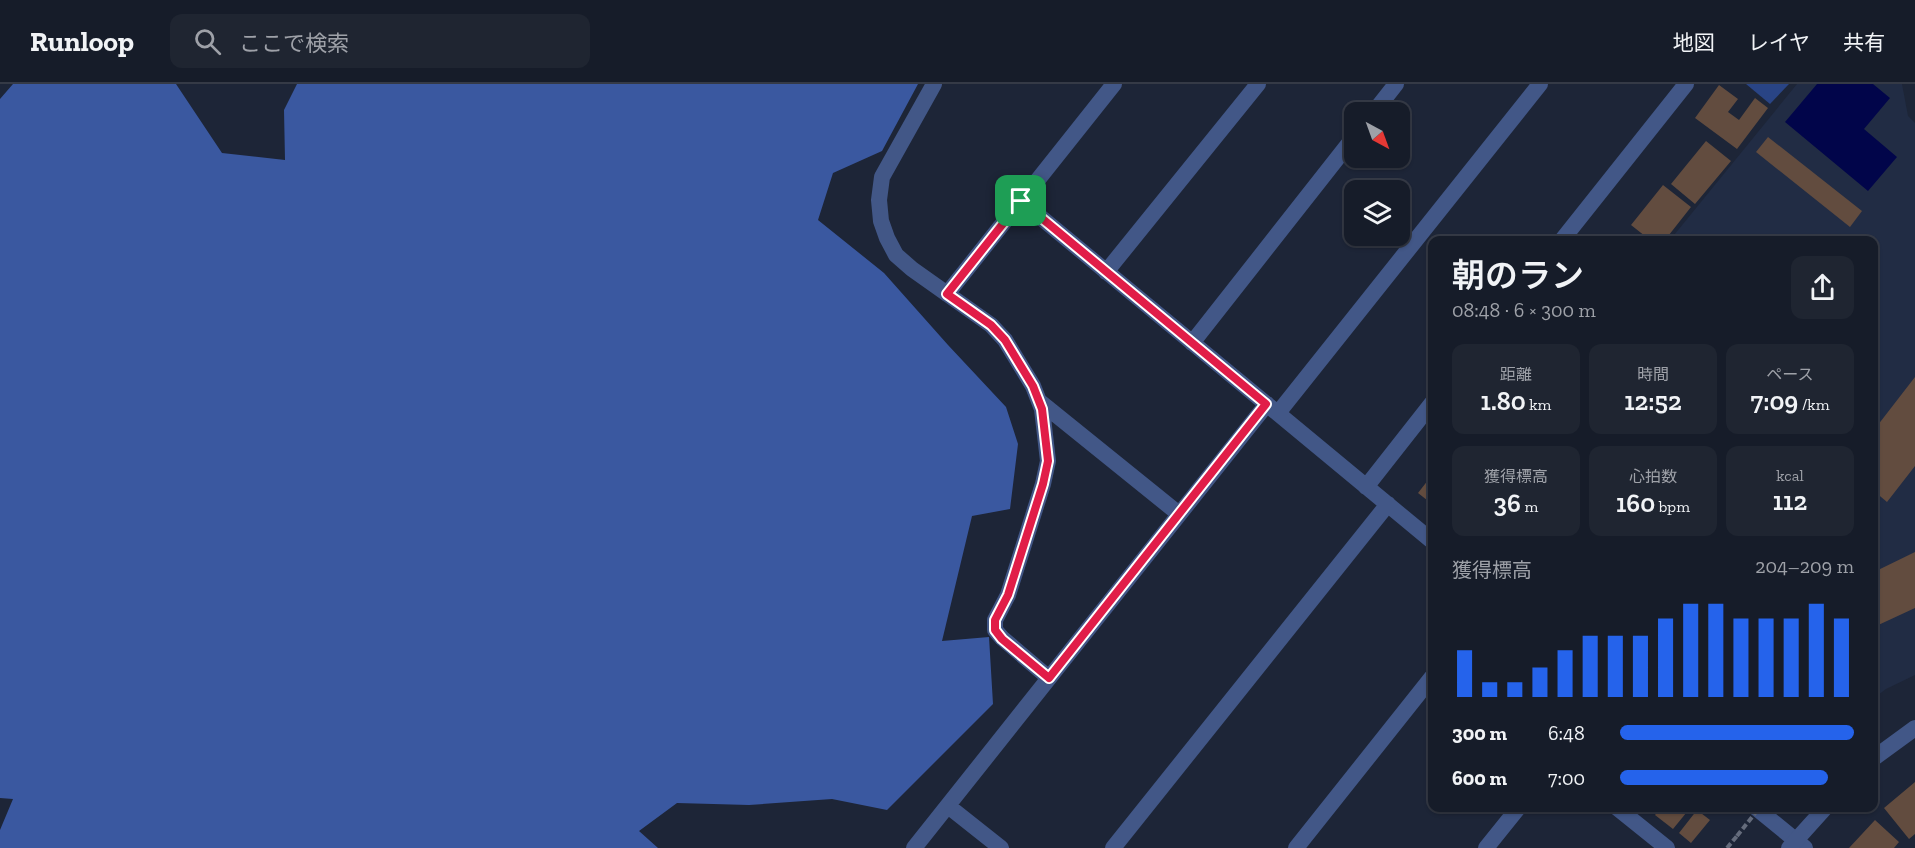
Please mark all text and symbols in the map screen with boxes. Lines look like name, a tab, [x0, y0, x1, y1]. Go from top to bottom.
search box	[170, 14, 590, 68]
text: Runloop	[30, 25, 134, 58]
icon: search	[191, 25, 224, 58]
text: ここで検索	[239, 30, 349, 57]
text: 地図	[1673, 30, 1715, 55]
text: レイヤ	[1748, 30, 1810, 55]
text: 共有	[1843, 30, 1885, 55]
north arrow	[1344, 102, 1410, 168]
map controls	[1344, 102, 1410, 246]
pin	[995, 175, 1046, 226]
button: layers	[1344, 180, 1410, 246]
icon: arrive	[1004, 184, 1037, 217]
text: 朝のラン	[1452, 256, 1584, 295]
button: share	[1791, 256, 1854, 319]
text: 08:48 · 6 × 300 m	[1452, 298, 1596, 322]
text: 距離	[1500, 365, 1532, 384]
text: 時間	[1637, 365, 1669, 384]
text: ペース	[1766, 365, 1814, 384]
text: 1.80	[1481, 385, 1526, 417]
text: 12:52	[1624, 385, 1682, 417]
text: 7:09	[1751, 385, 1798, 417]
text: km	[1526, 395, 1551, 414]
text: /km	[1798, 395, 1829, 414]
text: kcal	[1776, 466, 1804, 485]
text: 獲得標高	[1484, 467, 1548, 486]
text: 心拍数	[1629, 467, 1677, 486]
text: 112	[1773, 485, 1807, 517]
text: 36	[1494, 487, 1521, 519]
text: 160	[1616, 487, 1655, 519]
text: m	[1521, 497, 1538, 516]
text: bpm	[1655, 497, 1690, 516]
text: 204–209 m	[1755, 554, 1854, 578]
text: 獲得標高	[1452, 558, 1532, 582]
text: 300 m	[1452, 721, 1507, 745]
text: 6:48	[1548, 721, 1585, 745]
text: 600 m	[1452, 766, 1507, 790]
text: 7:00	[1548, 766, 1585, 790]

